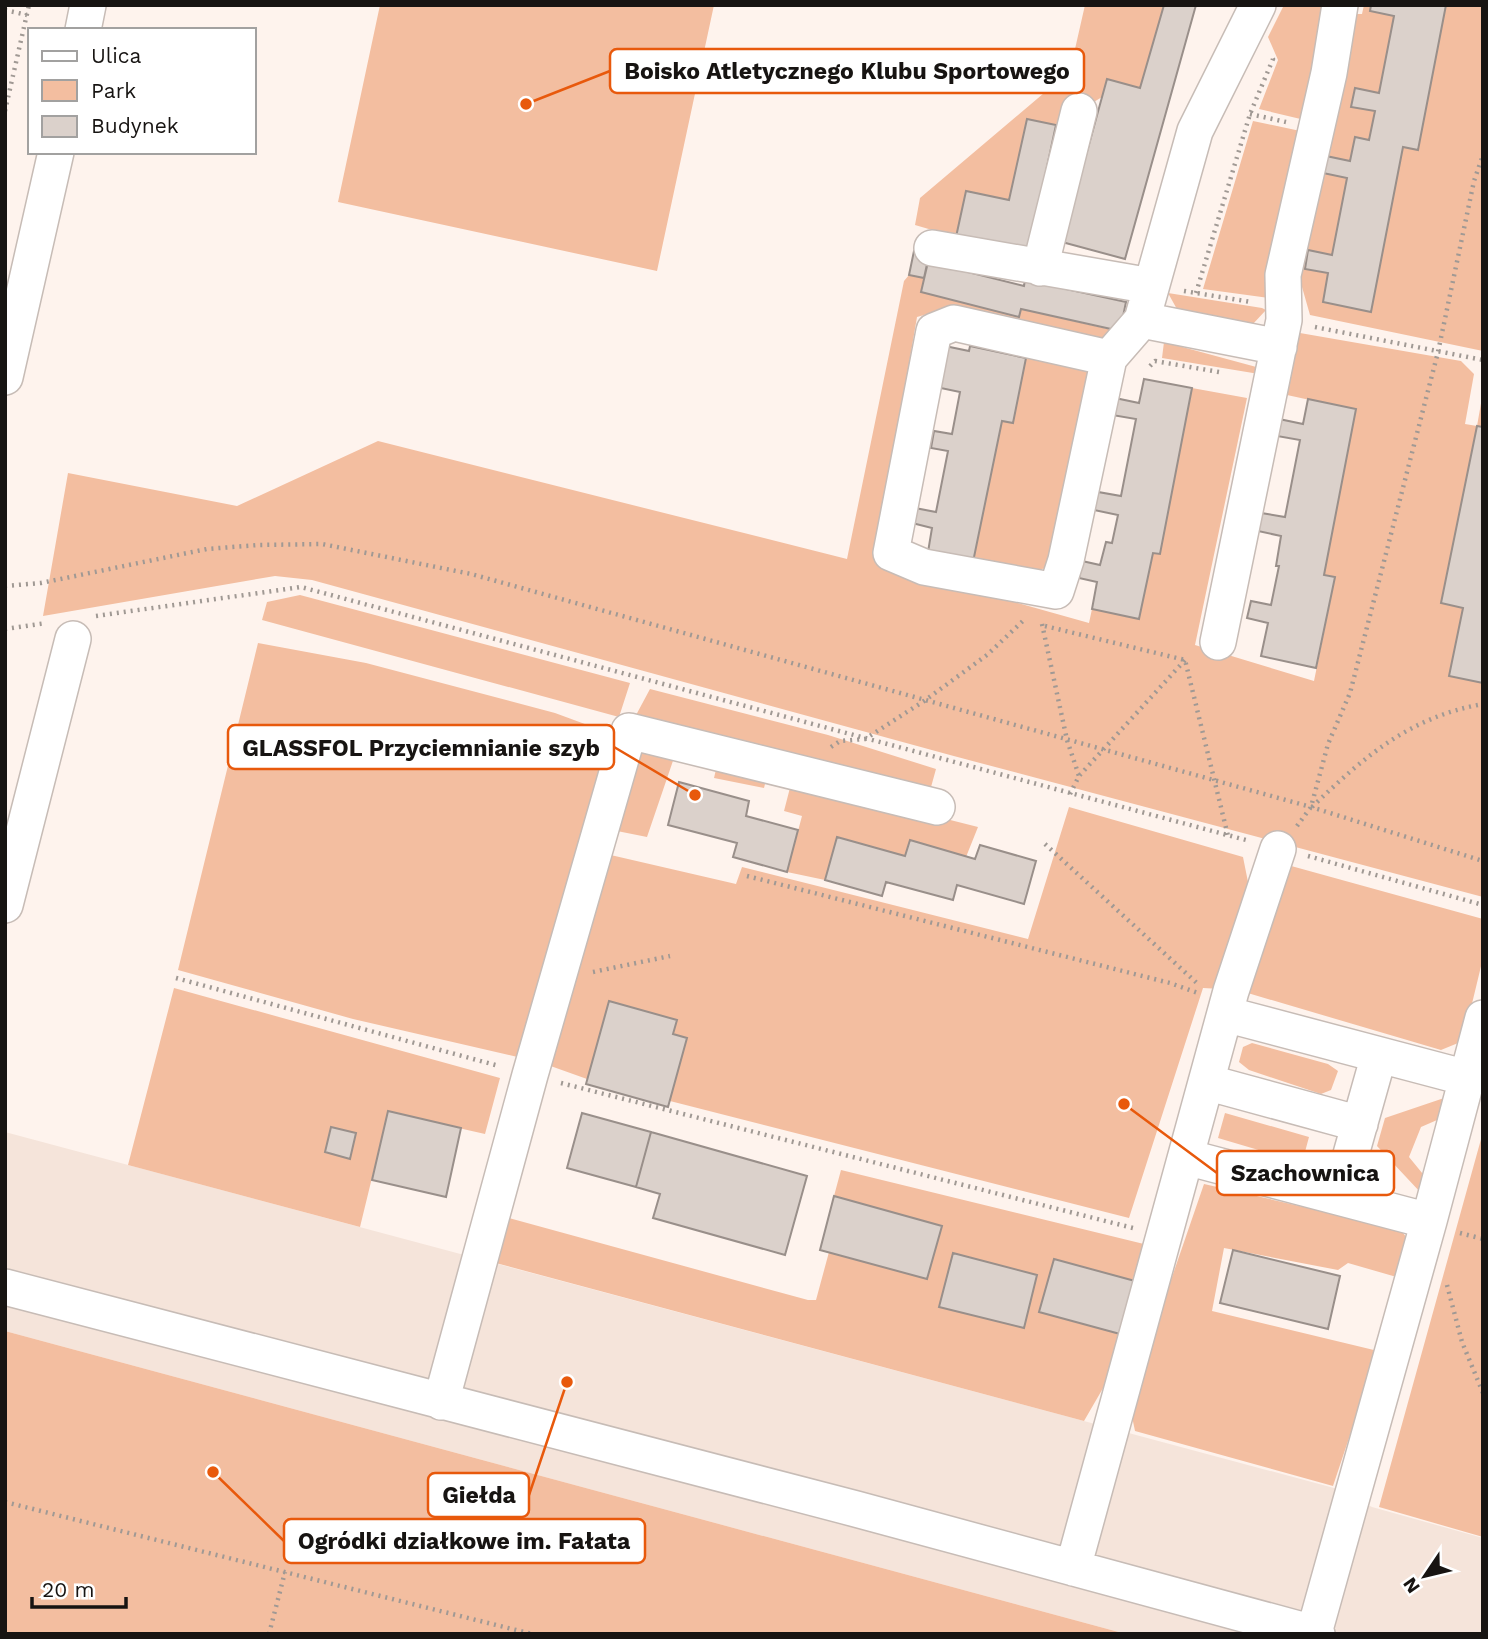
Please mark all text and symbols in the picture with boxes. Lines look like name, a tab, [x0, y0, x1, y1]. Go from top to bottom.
legend	[28, 28, 256, 154]
text: Ulica	[91, 43, 142, 68]
callout: Boisko Atletycznego Klubu Sportowego	[610, 49, 1084, 93]
text: Boisko Atletycznego Klubu Sportowego	[624, 58, 1070, 85]
text: Park	[91, 78, 136, 103]
text: Budynek	[91, 113, 179, 138]
callout: GLASSFOL Przyciemnianie szyb	[228, 725, 614, 769]
text: GLASSFOL Przyciemnianie szyb	[242, 735, 600, 762]
callout: Szachownica	[1217, 1151, 1394, 1195]
text: Szachownica	[1231, 1160, 1380, 1187]
callout: Giełda	[428, 1473, 529, 1517]
text: Giełda	[442, 1482, 517, 1509]
callout: Ogródki działkowe im. Fałata	[284, 1519, 645, 1563]
text: Ogródki działkowe im. Fałata	[298, 1528, 631, 1555]
north arrow	[1390, 1541, 1460, 1611]
scale bar	[32, 1566, 126, 1610]
text: N	[1398, 1573, 1425, 1598]
text: 20 m	[42, 1577, 94, 1602]

